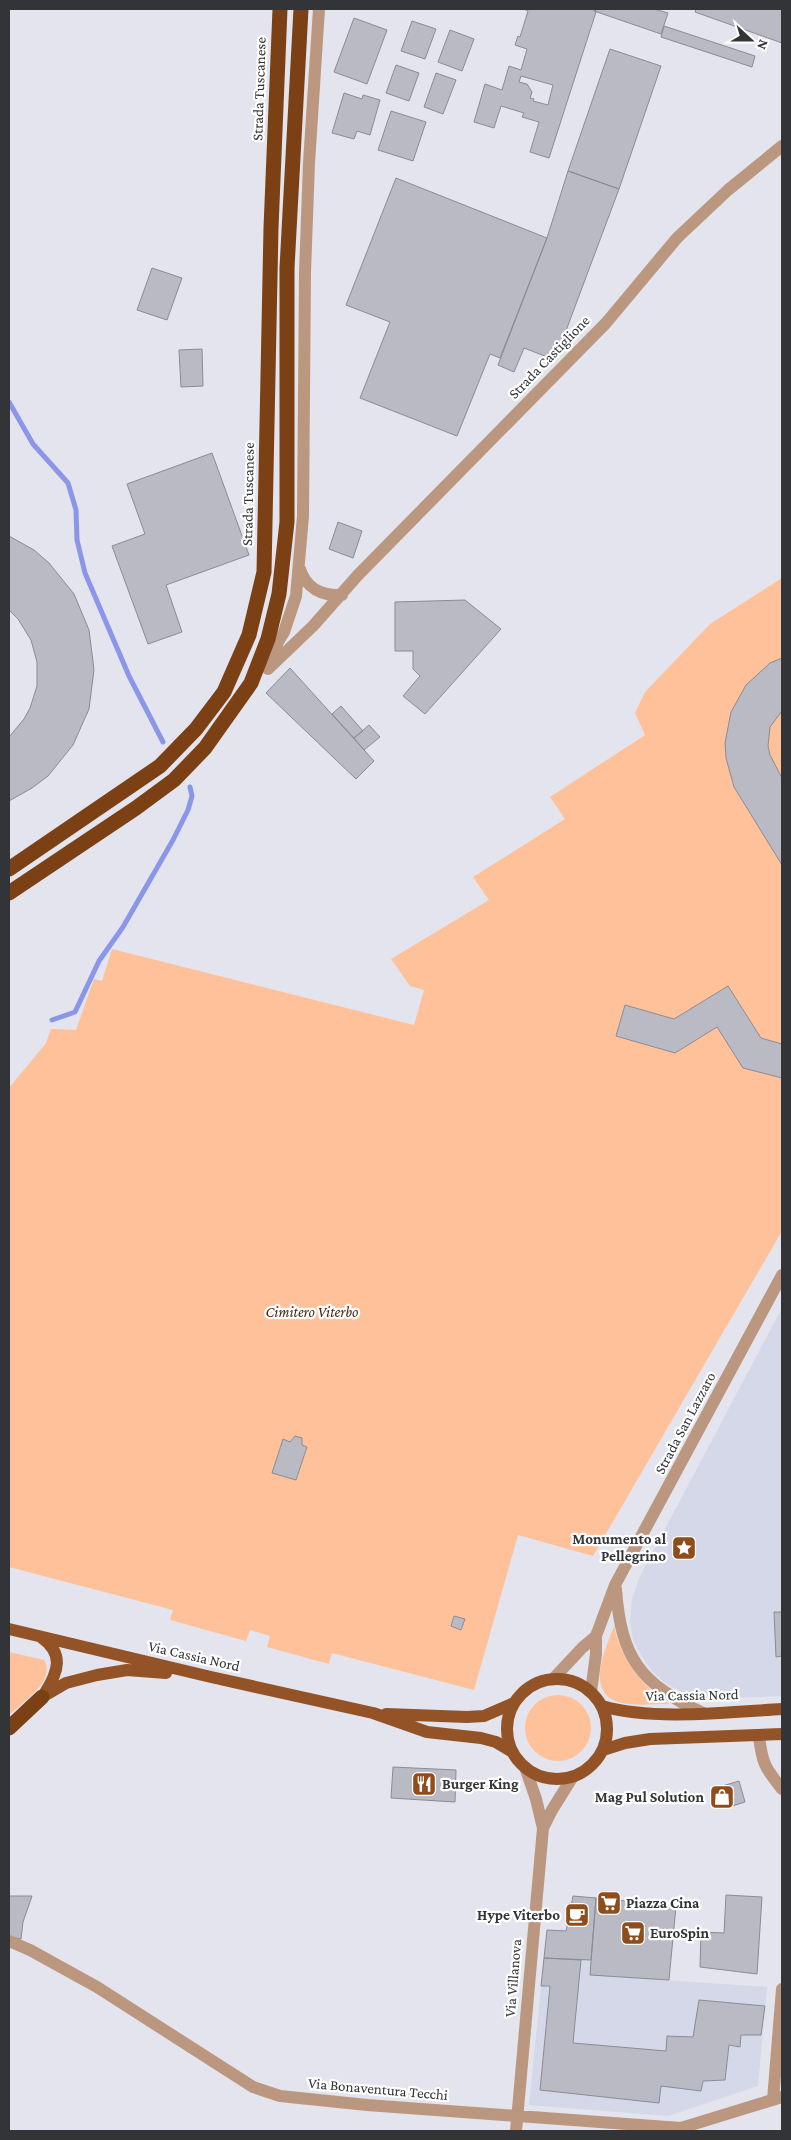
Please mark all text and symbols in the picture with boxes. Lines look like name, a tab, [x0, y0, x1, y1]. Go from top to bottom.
north arrow	[726, 15, 776, 65]
street label: Strada Tuscanese	[249, 36, 269, 141]
text: N	[754, 37, 772, 52]
street label: Strada Castiglione	[505, 312, 594, 403]
street label: Strada Tuscanese	[239, 442, 257, 546]
park label: Cimitero Viterbo	[266, 1304, 358, 1320]
street label: Strada San Lazzaro	[651, 1369, 719, 1477]
place label: Monumento al Pellegrino	[572, 1531, 667, 1564]
place icon: Monumento al Pellegrino	[671, 1535, 697, 1561]
street label: Via Cassia Nord	[147, 1638, 241, 1674]
street label: Via Cassia Nord	[645, 1686, 739, 1704]
restaurant icon: Burger King	[411, 1771, 437, 1797]
place label: Burger King	[442, 1776, 519, 1792]
shop icon: Mag Pul Solution	[709, 1784, 735, 1810]
place label: Mag Pul Solution	[595, 1789, 704, 1805]
supermarket icon: Piazza Cina	[596, 1890, 622, 1916]
place label: Piazza Cina	[626, 1895, 700, 1911]
cafe icon: Hype Viterbo	[564, 1902, 590, 1928]
place label: Hype Viterbo	[477, 1907, 560, 1923]
supermarket icon: EuroSpin	[620, 1920, 646, 1946]
place label: EuroSpin	[650, 1925, 709, 1941]
street label: Via Villanova	[502, 1938, 524, 2018]
street label: Via Bonaventura Tecchi	[307, 2075, 449, 2103]

